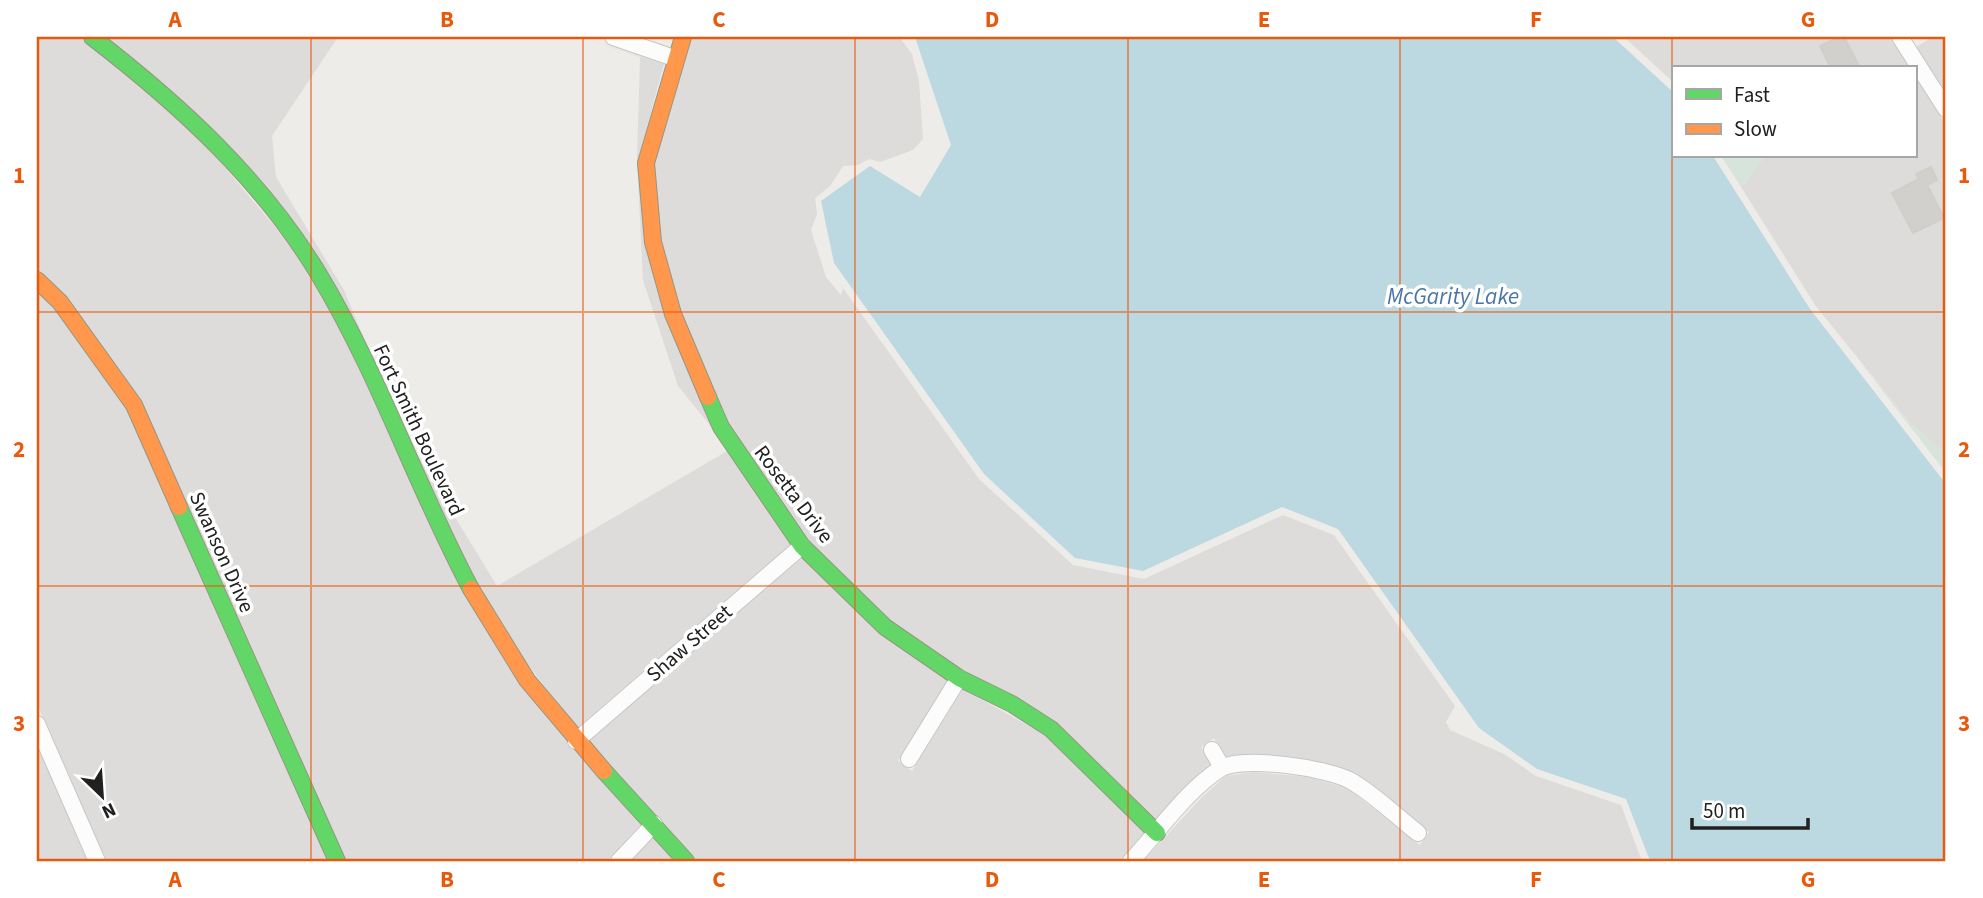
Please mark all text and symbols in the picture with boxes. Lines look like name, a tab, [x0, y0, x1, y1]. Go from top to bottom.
text: A	[167, 3, 182, 36]
text: B	[440, 3, 454, 36]
text: C	[712, 3, 726, 36]
text: D	[985, 3, 999, 36]
text: E	[1258, 3, 1270, 36]
text: F	[1530, 3, 1542, 36]
text: G	[1801, 3, 1815, 36]
legend	[1672, 66, 1916, 158]
text: Fast	[1734, 80, 1770, 110]
text: Slow	[1734, 114, 1777, 144]
text: 1	[13, 159, 25, 192]
text: 1	[1958, 159, 1970, 192]
water label: McGarity Lake	[1387, 280, 1519, 313]
street label: Fort Smith Boulevard	[366, 339, 472, 521]
text: 2	[13, 433, 25, 466]
text: 2	[1958, 433, 1970, 466]
street label: Rosetta Drive	[747, 439, 841, 549]
street label: Swanson Drive	[182, 487, 262, 617]
street label: Shaw Street	[639, 597, 739, 689]
text: 3	[13, 707, 25, 740]
text: 3	[1958, 707, 1970, 740]
north arrow	[66, 762, 136, 832]
scale bar	[1692, 786, 1808, 830]
text: N	[97, 795, 120, 825]
text: 50 m	[1703, 796, 1745, 826]
text: A	[167, 863, 182, 896]
text: B	[440, 863, 454, 896]
text: C	[712, 863, 726, 896]
text: D	[985, 863, 999, 896]
text: E	[1258, 863, 1270, 896]
text: F	[1530, 863, 1542, 896]
text: G	[1801, 863, 1815, 896]

